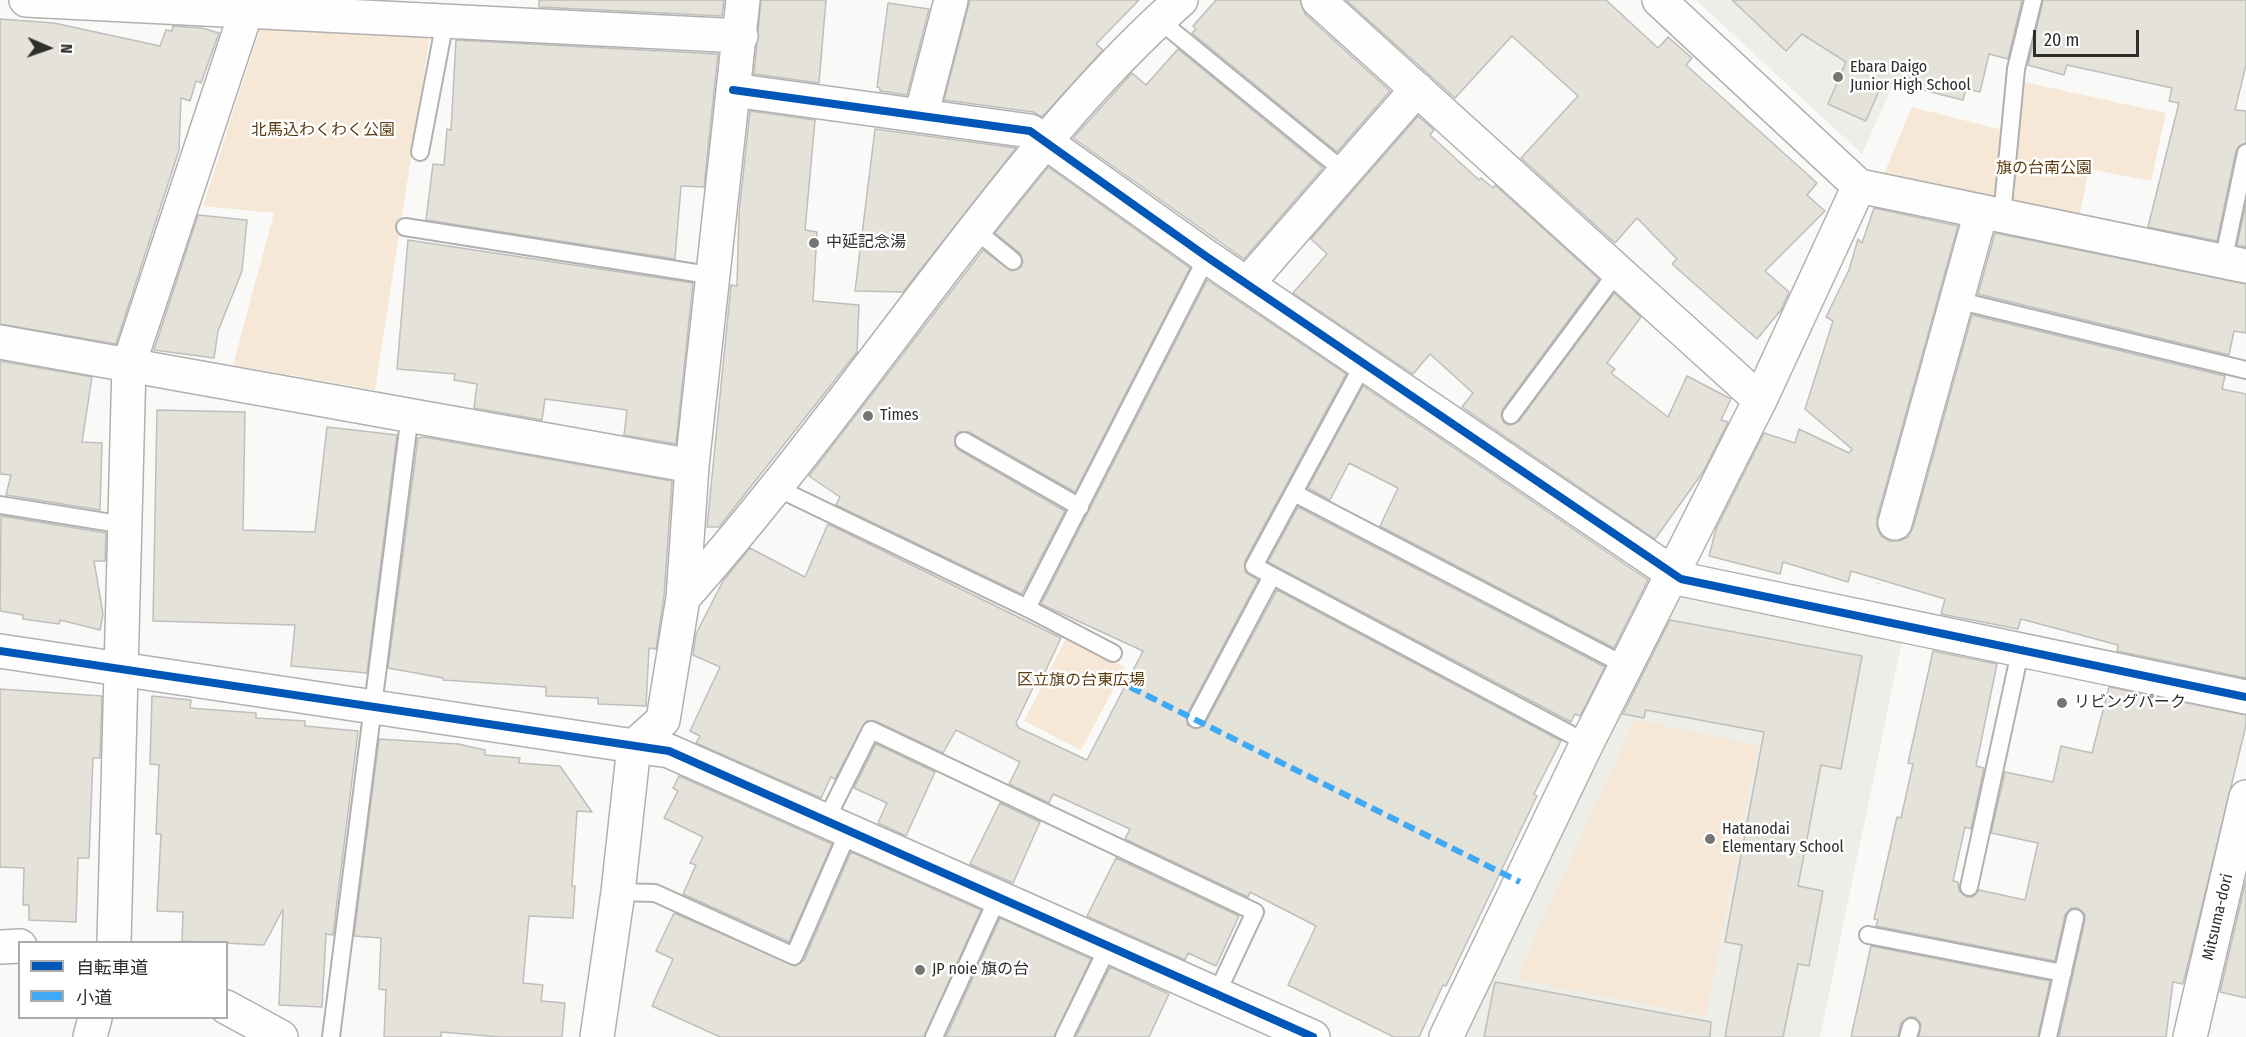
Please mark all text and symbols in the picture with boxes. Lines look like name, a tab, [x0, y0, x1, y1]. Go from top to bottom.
north arrow	[18, 18, 78, 78]
scale bar	[2036, 18, 2142, 56]
text: 20 m	[2044, 29, 2079, 51]
text: N	[57, 44, 76, 54]
place label: Ebara Daigo Junior High School	[1850, 58, 1971, 96]
marker: Ebara Daigo Junior High School	[1831, 70, 1845, 84]
park label: 北馬込わくわく公園	[251, 121, 395, 141]
park label: 旗の台南公園	[1996, 159, 2092, 179]
place label: 中延記念湯	[826, 233, 906, 253]
marker: 中延記念湯	[807, 236, 821, 250]
place label: Times	[880, 406, 918, 426]
marker: Times	[861, 409, 875, 423]
park label: 区立旗の台東広場	[1017, 671, 1145, 691]
place label: リビングパーク	[2074, 693, 2186, 713]
marker: リビングパーク	[2055, 696, 2069, 710]
place label: Hatanodai Elementary School	[1722, 820, 1844, 858]
marker: Hatanodai Elementary School	[1703, 832, 1717, 846]
street label: Mitsuma-dori	[2199, 872, 2237, 962]
legend	[18, 941, 228, 1019]
text: 自転車道	[76, 957, 148, 979]
place label: JP noie 旗の台	[932, 960, 1029, 980]
marker: JP noie 旗の台	[913, 963, 927, 977]
text: 小道	[76, 987, 112, 1009]

